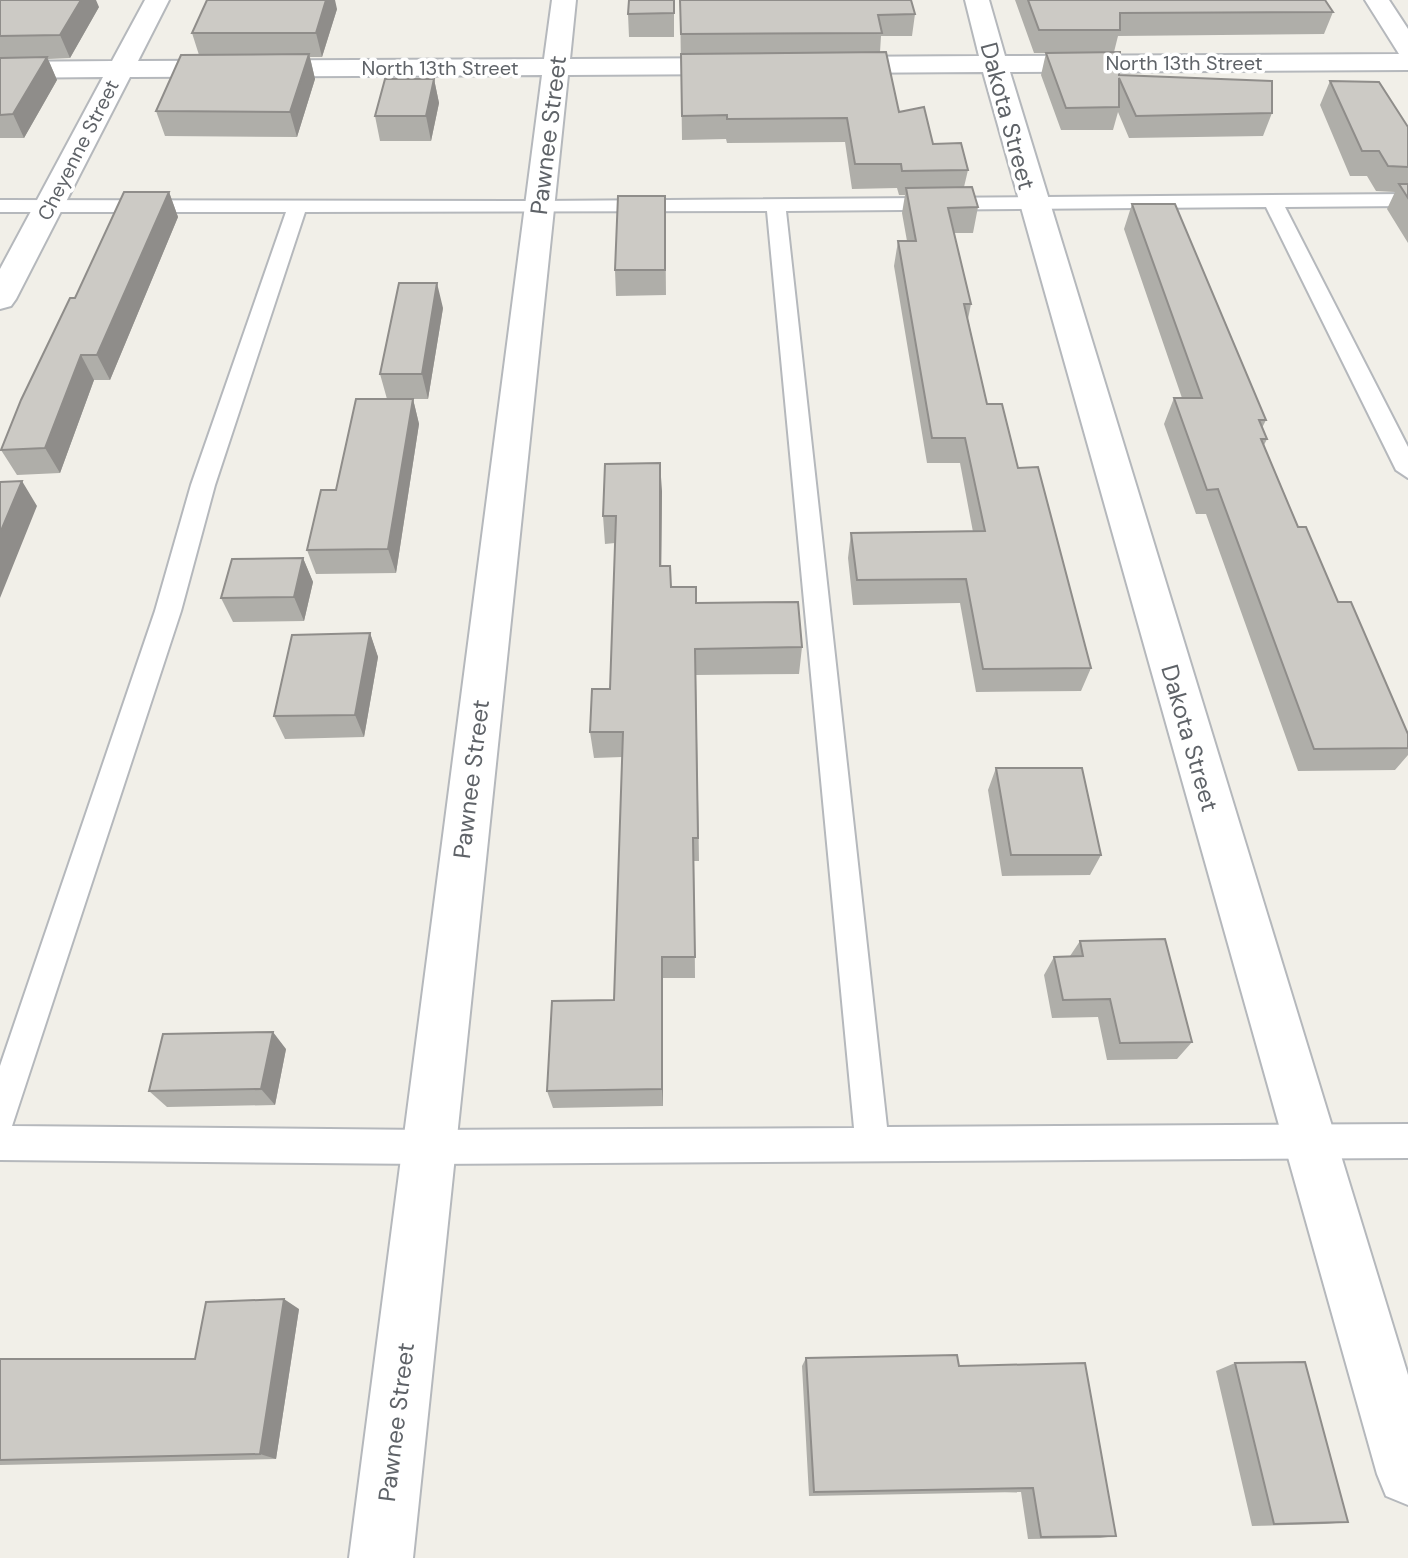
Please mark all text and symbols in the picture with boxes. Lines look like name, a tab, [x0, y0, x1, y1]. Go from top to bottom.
street label: Dakota Street	[973, 39, 1043, 193]
street label: North 13th Street	[1105, 50, 1263, 76]
street label: Pawnee Street	[523, 54, 573, 216]
street label: North 13th Street	[361, 55, 519, 81]
street label: Cheyenne Street	[31, 75, 125, 225]
street label: Dakota Street	[1154, 661, 1226, 815]
street label: Pawnee Street	[446, 698, 496, 860]
street label: Pawnee Street	[371, 1341, 421, 1503]

